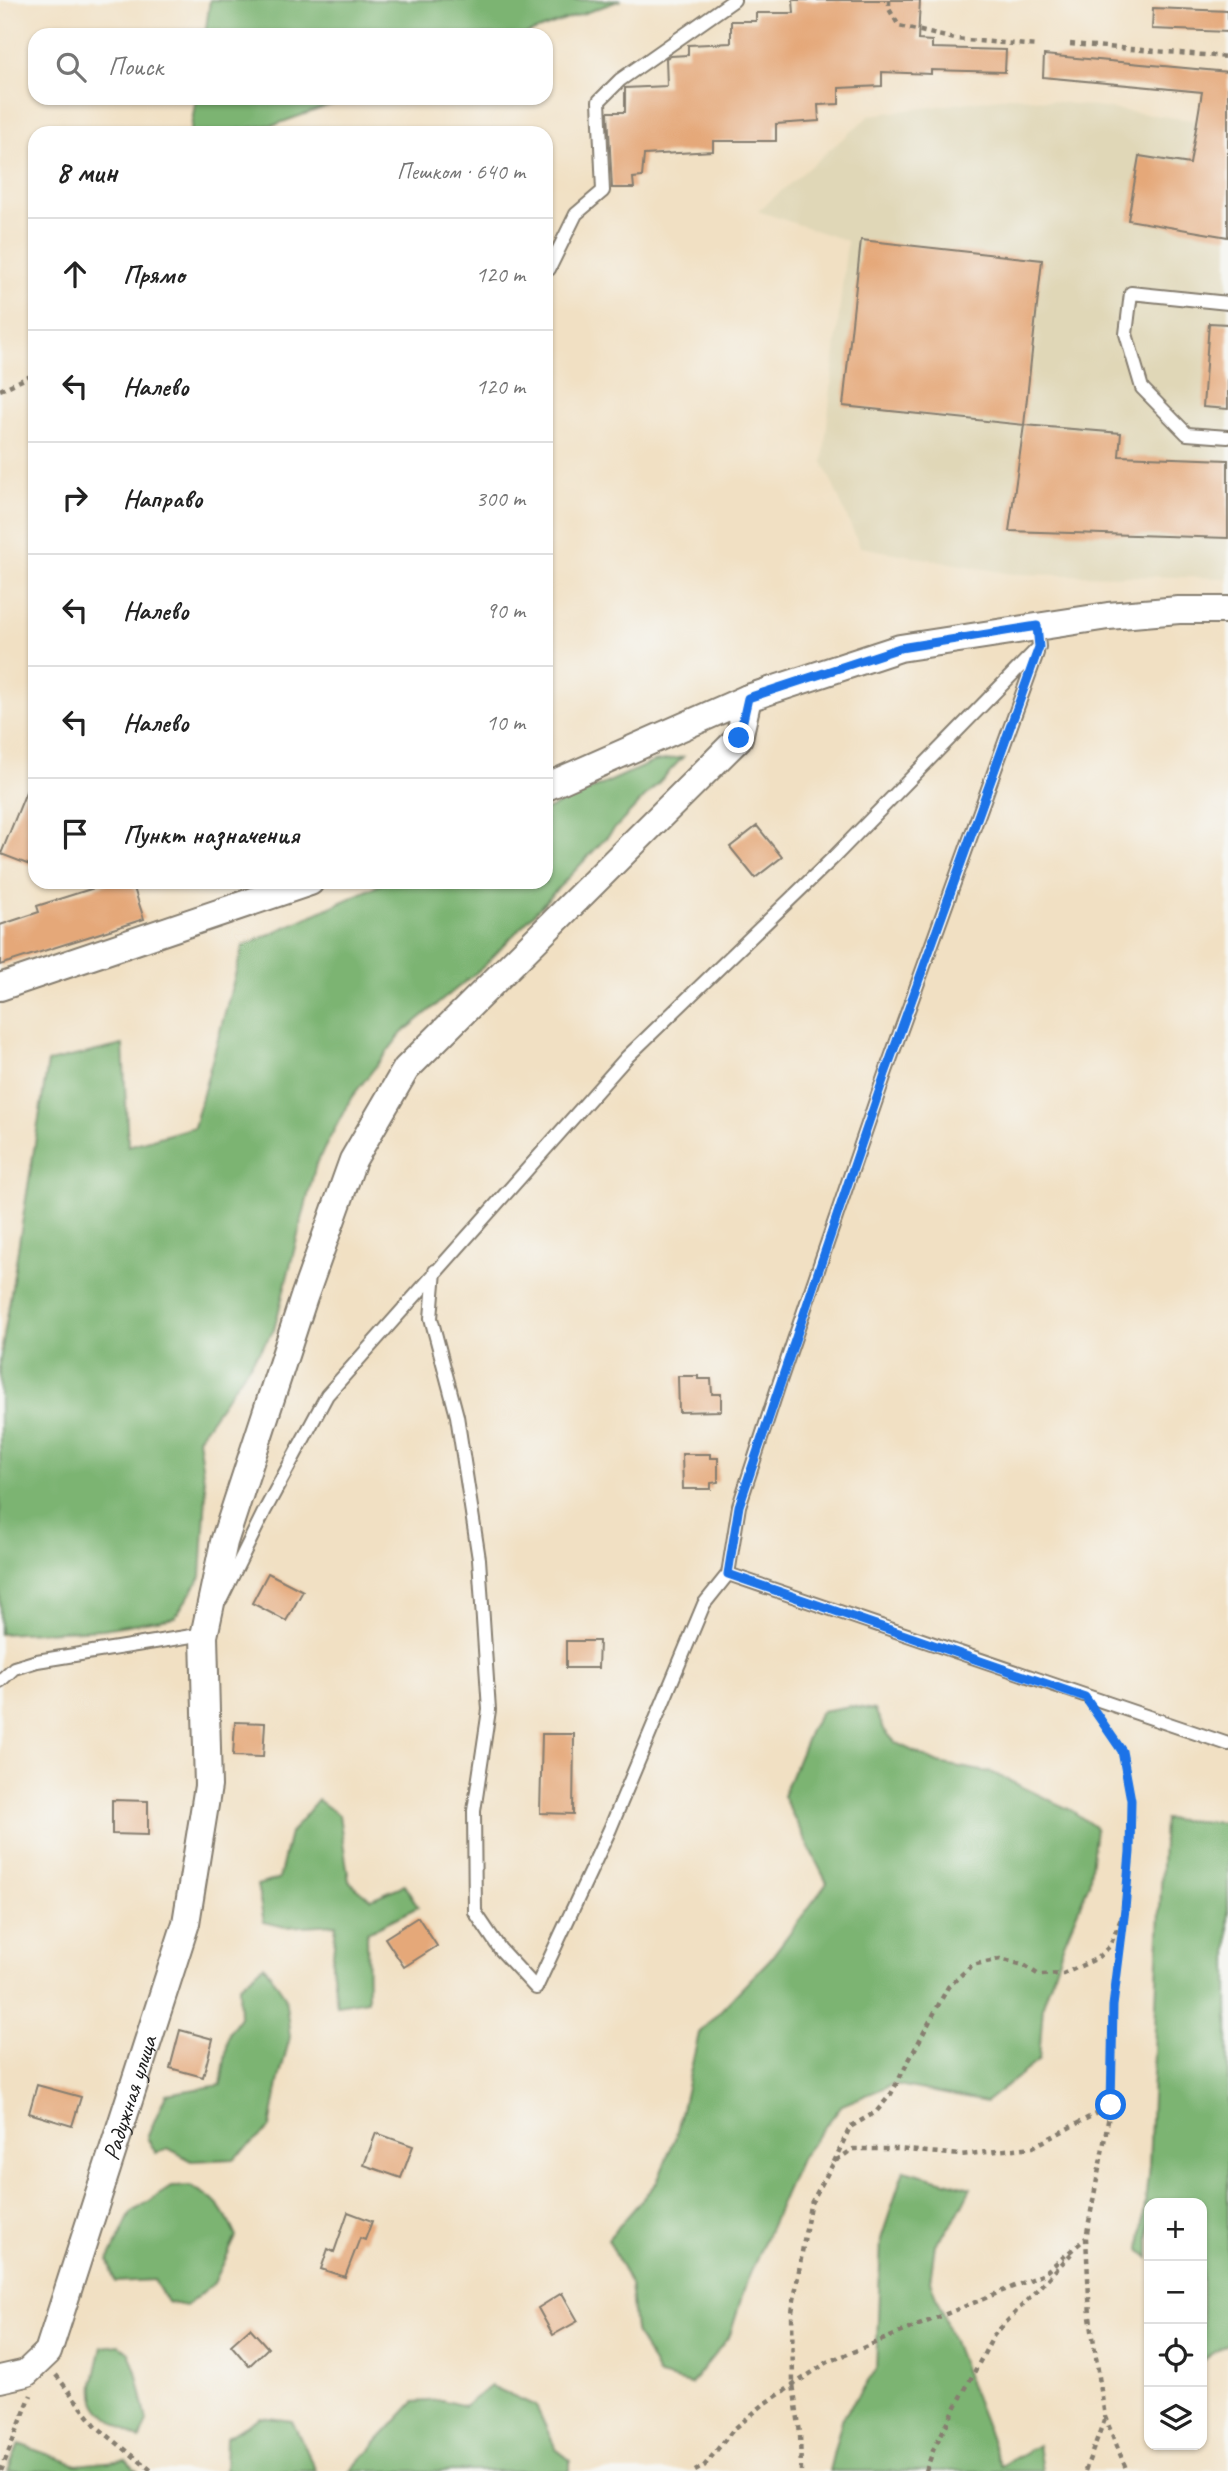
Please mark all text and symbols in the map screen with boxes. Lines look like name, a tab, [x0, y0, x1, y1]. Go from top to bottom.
search box	[28, 28, 553, 105]
icon: search	[52, 48, 90, 86]
text: Поиск	[108, 50, 163, 83]
text: 8 мин	[56, 153, 117, 191]
text: Пешком · 640 m	[397, 157, 525, 186]
icon: ahead	[56, 255, 94, 293]
text: Прямо	[123, 258, 185, 291]
text: 120 m	[476, 260, 525, 289]
icon: left	[56, 367, 94, 405]
text: Налево	[123, 370, 189, 403]
text: 120 m	[476, 372, 525, 401]
icon: right	[56, 479, 94, 517]
text: Направо	[123, 482, 202, 515]
text: 300 m	[476, 484, 525, 513]
icon: left	[56, 591, 94, 629]
text: Налево	[123, 594, 189, 627]
text: 90 m	[486, 596, 525, 625]
icon: left	[56, 703, 94, 741]
text: Налево	[123, 706, 189, 739]
text: 10 m	[486, 708, 525, 737]
route end	[723, 722, 754, 753]
icon: arrive	[56, 815, 94, 853]
text: Пункт назначения	[123, 818, 299, 851]
street label: Радужная улица	[96, 2031, 164, 2164]
route start	[1095, 2089, 1126, 2120]
map controls	[1144, 2198, 1207, 2450]
button: +	[1144, 2198, 1207, 2261]
button: −	[1144, 2261, 1207, 2324]
button: locate	[1144, 2324, 1207, 2387]
button: layers	[1144, 2387, 1207, 2450]

